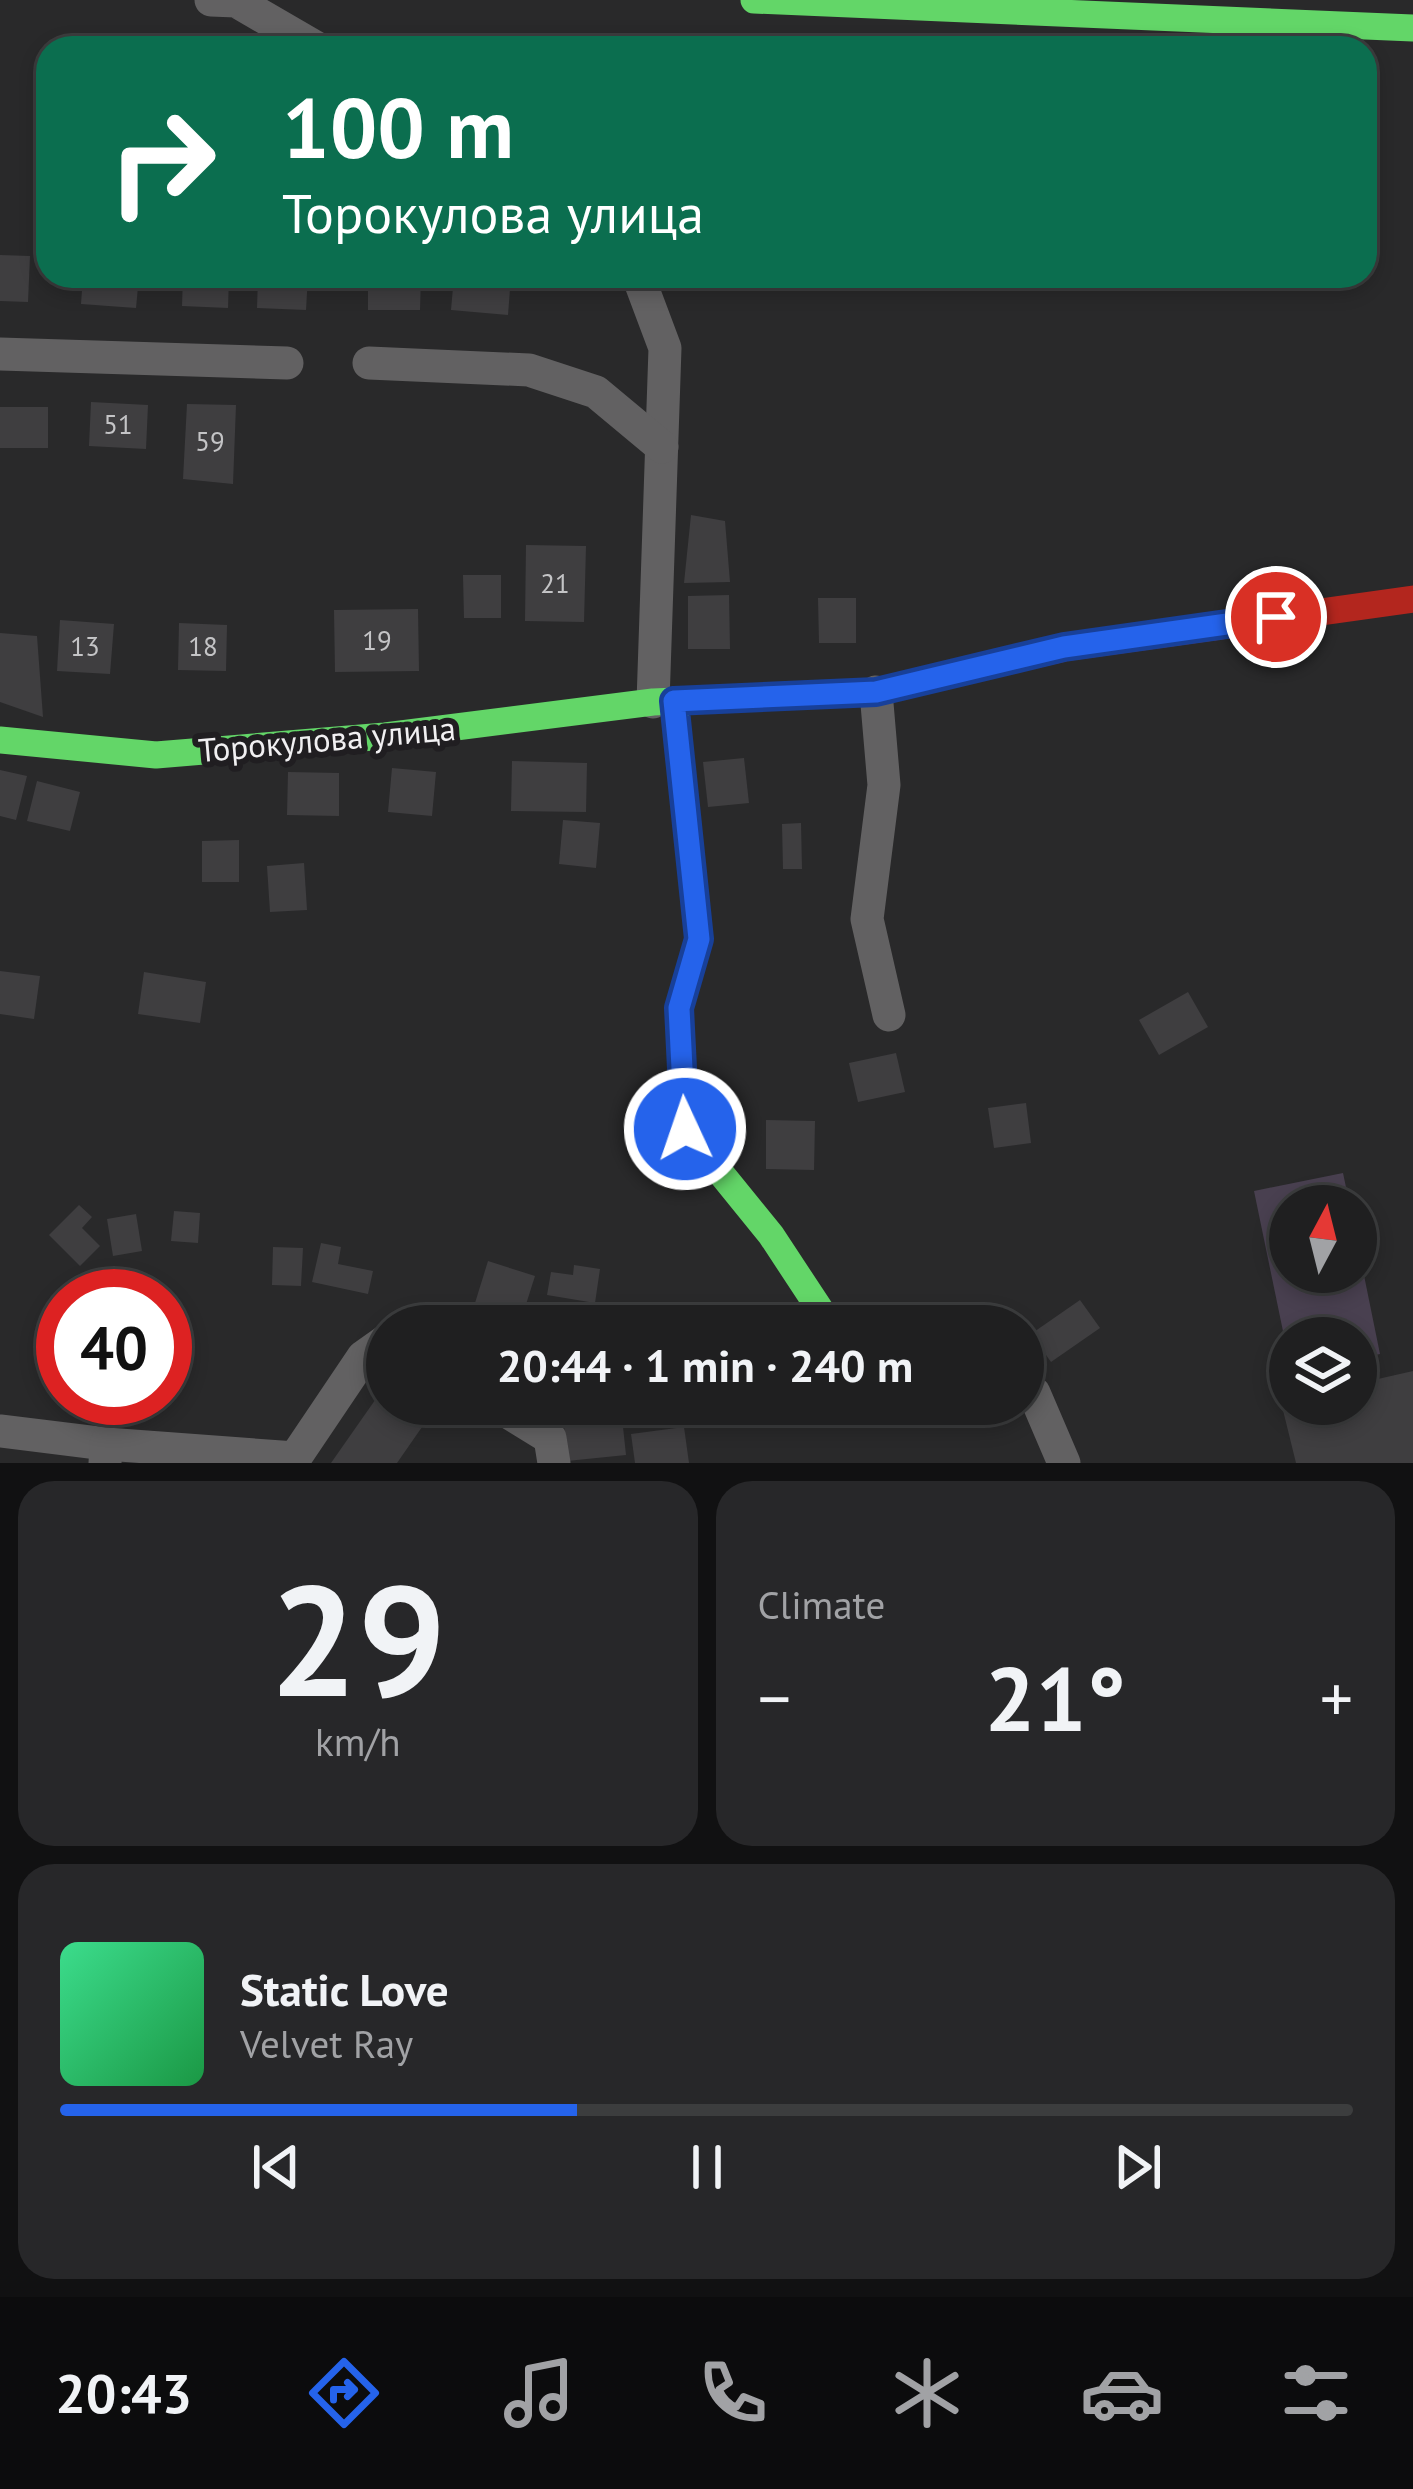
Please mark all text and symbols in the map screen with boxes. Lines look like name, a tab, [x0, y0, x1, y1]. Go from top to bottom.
text: 100 m	[282, 72, 514, 181]
icon: right	[84, 84, 240, 240]
text: Торокулова улица	[282, 178, 704, 248]
house number: 51	[103, 407, 133, 441]
house number: 59	[195, 424, 225, 458]
house number: 21	[540, 566, 570, 600]
pin	[1225, 566, 1327, 668]
icon: arrive	[1243, 584, 1309, 650]
house number: 19	[362, 623, 392, 657]
house number: 13	[70, 629, 100, 663]
house number: 18	[188, 629, 218, 663]
street label: Торокулова улица	[197, 706, 457, 771]
position arrow	[622, 1066, 748, 1192]
north arrow	[1269, 1185, 1377, 1293]
map controls	[1269, 1185, 1377, 1425]
speed limit sign: 40	[36, 1269, 192, 1425]
button: layers	[1269, 1317, 1377, 1425]
text: 20:44 · 1 min · 240 m	[497, 1336, 913, 1394]
text: 29	[269, 1537, 446, 1739]
text: Climate	[758, 1579, 885, 1630]
text: 21°	[985, 1639, 1126, 1756]
text: −	[758, 1655, 791, 1740]
text: +	[1320, 1655, 1353, 1740]
text: km/h	[315, 1716, 401, 1767]
text: Static Love	[240, 1960, 449, 2018]
text: Velvet Ray	[240, 2018, 413, 2069]
icon: previous	[243, 2134, 309, 2200]
icon: pause	[674, 2134, 740, 2200]
icon: next	[1105, 2134, 1171, 2200]
icon: directions	[302, 2351, 386, 2435]
icon: music	[497, 2351, 581, 2435]
icon: phone	[691, 2351, 775, 2435]
icon: climate	[885, 2351, 969, 2435]
icon: car	[1080, 2351, 1164, 2435]
icon: filters	[1274, 2351, 1358, 2435]
text: 20:43	[55, 2358, 192, 2428]

